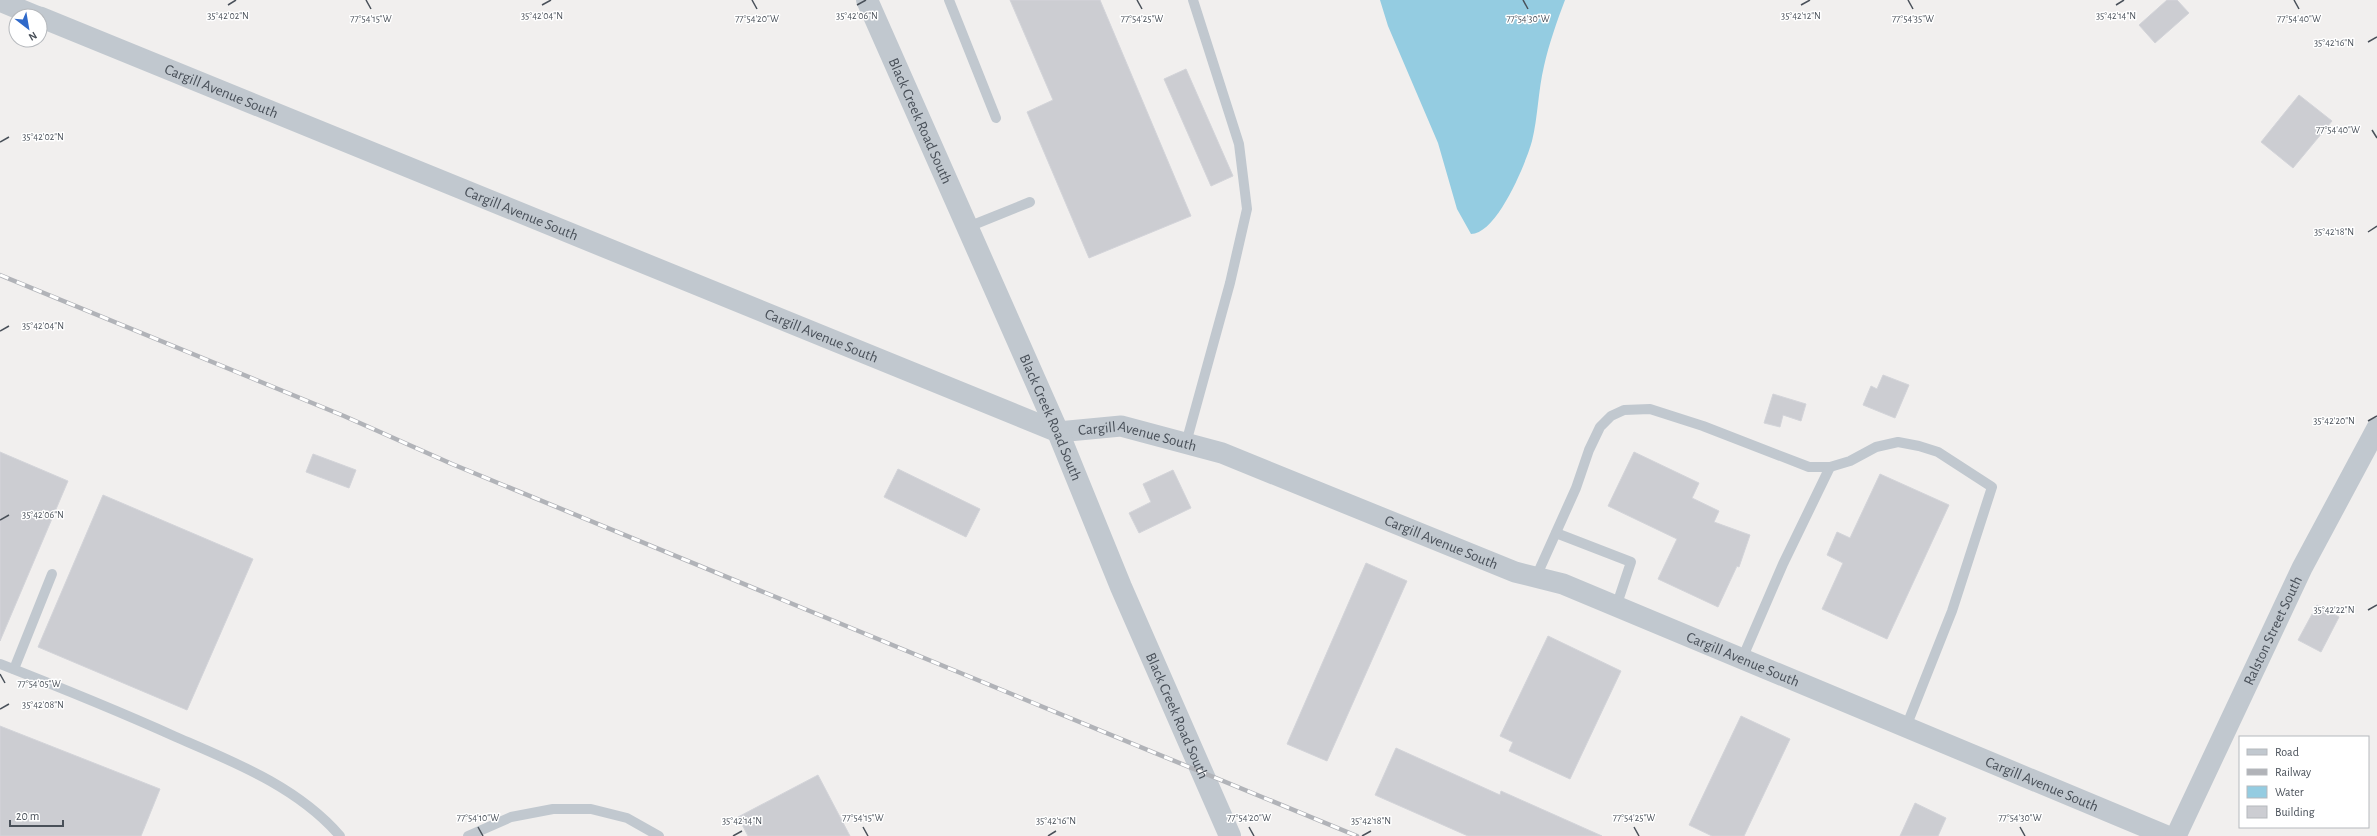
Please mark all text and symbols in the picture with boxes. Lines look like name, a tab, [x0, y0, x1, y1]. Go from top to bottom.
north arrow	[8, 8, 48, 48]
text: 35°42'02"N	[207, 11, 249, 21]
text: 35°42'04"N	[521, 11, 563, 21]
text: 35°42'06"N	[836, 11, 878, 21]
text: 35°42'12"N	[1781, 11, 1821, 21]
text: 35°42'14"N	[2096, 11, 2136, 21]
text: 77°54'15"W	[350, 14, 392, 24]
text: 77°54'20"W	[735, 14, 779, 24]
text: 77°54'25"W	[1121, 14, 1163, 24]
text: 77°54'30"W	[1506, 14, 1550, 24]
text: 77°54'35"W	[1892, 14, 1934, 24]
text: 77°54'40"W	[2277, 14, 2321, 24]
text: N	[27, 29, 39, 43]
text: 35°42'16"N	[2314, 38, 2354, 48]
street label: Black Creek Road South	[886, 55, 955, 186]
street label: Cargill Avenue South	[163, 61, 280, 121]
text: 77°54'40"W	[2316, 125, 2360, 135]
text: 35°42'02"N	[22, 132, 64, 142]
street label: Cargill Avenue South	[463, 184, 580, 243]
text: 35°42'18"N	[2314, 227, 2354, 237]
street label: Cargill Avenue South	[763, 306, 880, 365]
text: 35°42'04"N	[22, 321, 64, 331]
street label: Black Creek Road South	[1017, 352, 1084, 483]
text: 35°42'20"N	[2313, 416, 2355, 426]
street label: Cargill Avenue South	[1077, 418, 1198, 453]
text: 35°42'06"N	[22, 510, 64, 520]
street label: Cargill Avenue South	[1383, 512, 1500, 572]
street label: Ralston Street South	[2241, 574, 2305, 687]
text: 35°42'22"N	[2314, 605, 2354, 615]
street label: Cargill Avenue South	[1684, 629, 1802, 689]
street label: Black Creek Road South	[1143, 650, 1211, 781]
text: 77°54'05"W	[17, 679, 61, 689]
text: 35°42'08"N	[22, 700, 64, 710]
legend	[2239, 736, 2369, 828]
text: Road	[2275, 746, 2299, 758]
street label: Cargill Avenue South	[1983, 754, 2101, 814]
text: Railway	[2275, 766, 2311, 779]
text: Water	[2275, 786, 2304, 798]
scale bar	[10, 802, 63, 828]
text: Building	[2275, 806, 2315, 818]
text: 20 m	[16, 810, 39, 822]
text: 77°54'10"W	[457, 813, 499, 823]
text: 77°54'15"W	[842, 813, 884, 823]
text: 77°54'20"W	[1227, 813, 1271, 823]
text: 77°54'25"W	[1613, 813, 1655, 823]
text: 77°54'30"W	[1998, 813, 2042, 823]
text: 35°42'14"N	[722, 816, 762, 826]
text: 35°42'16"N	[1036, 816, 1076, 826]
text: 35°42'18"N	[1351, 816, 1391, 826]

